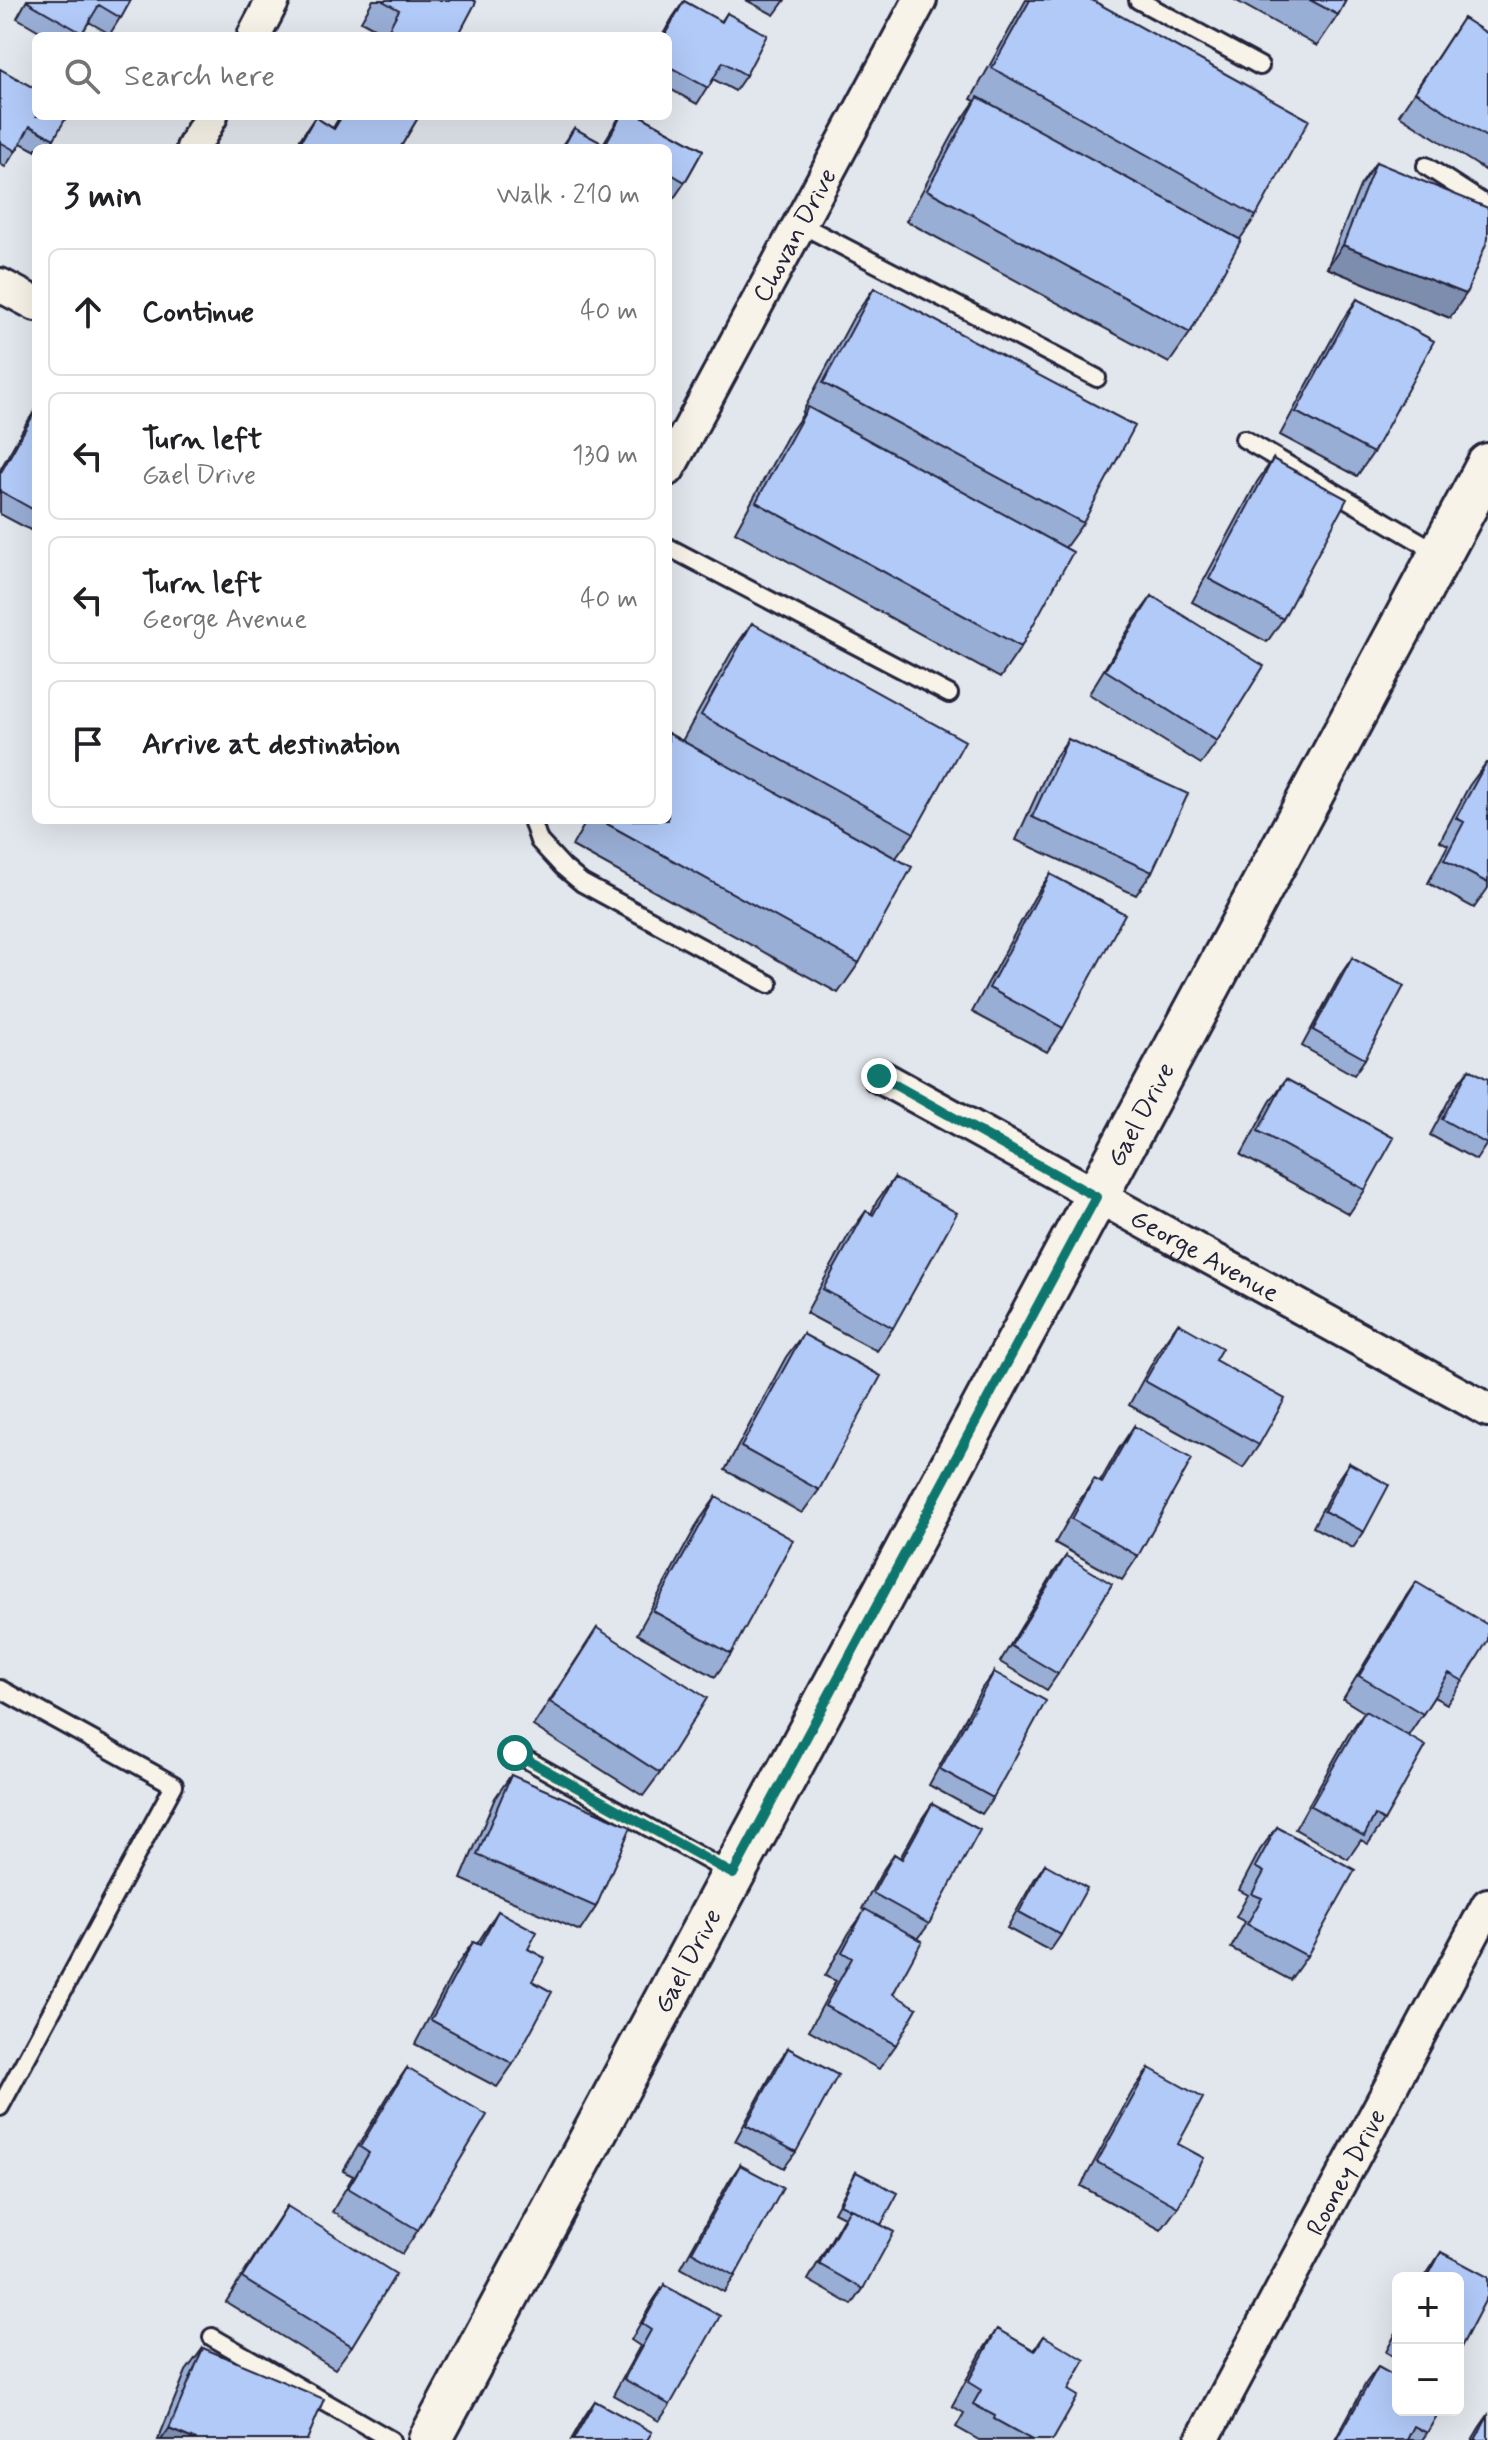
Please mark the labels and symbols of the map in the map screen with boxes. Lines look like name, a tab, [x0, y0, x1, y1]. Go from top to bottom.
street label: Chovan Drive	[746, 162, 846, 309]
street label: Gael Drive	[1100, 1057, 1184, 1173]
route end	[861, 1058, 897, 1094]
street label: George Avenue	[1124, 1202, 1285, 1311]
route start	[497, 1735, 533, 1771]
street label: Gael Drive	[647, 1903, 731, 2020]
street label: Rooney Drive	[1299, 2103, 1395, 2242]

